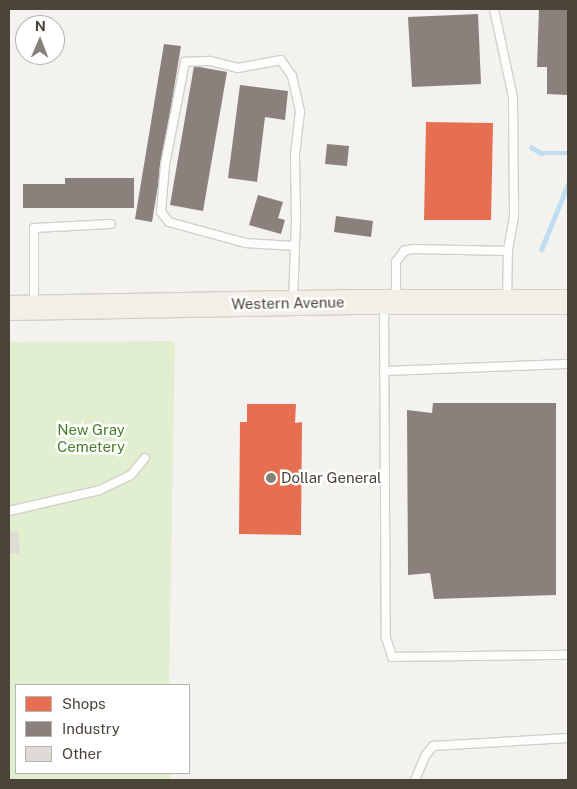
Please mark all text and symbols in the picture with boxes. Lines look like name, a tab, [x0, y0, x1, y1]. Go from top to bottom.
north arrow	[15, 15, 65, 65]
text: N	[35, 18, 46, 34]
street label: Western Avenue	[231, 293, 345, 313]
park label: New Gray Cemetery	[57, 420, 125, 455]
place label: Dollar General	[281, 469, 382, 487]
marker: Dollar General	[265, 472, 277, 484]
legend	[15, 684, 190, 774]
text: Shops	[62, 695, 106, 712]
text: Industry	[62, 720, 120, 737]
text: Other	[62, 745, 102, 762]

